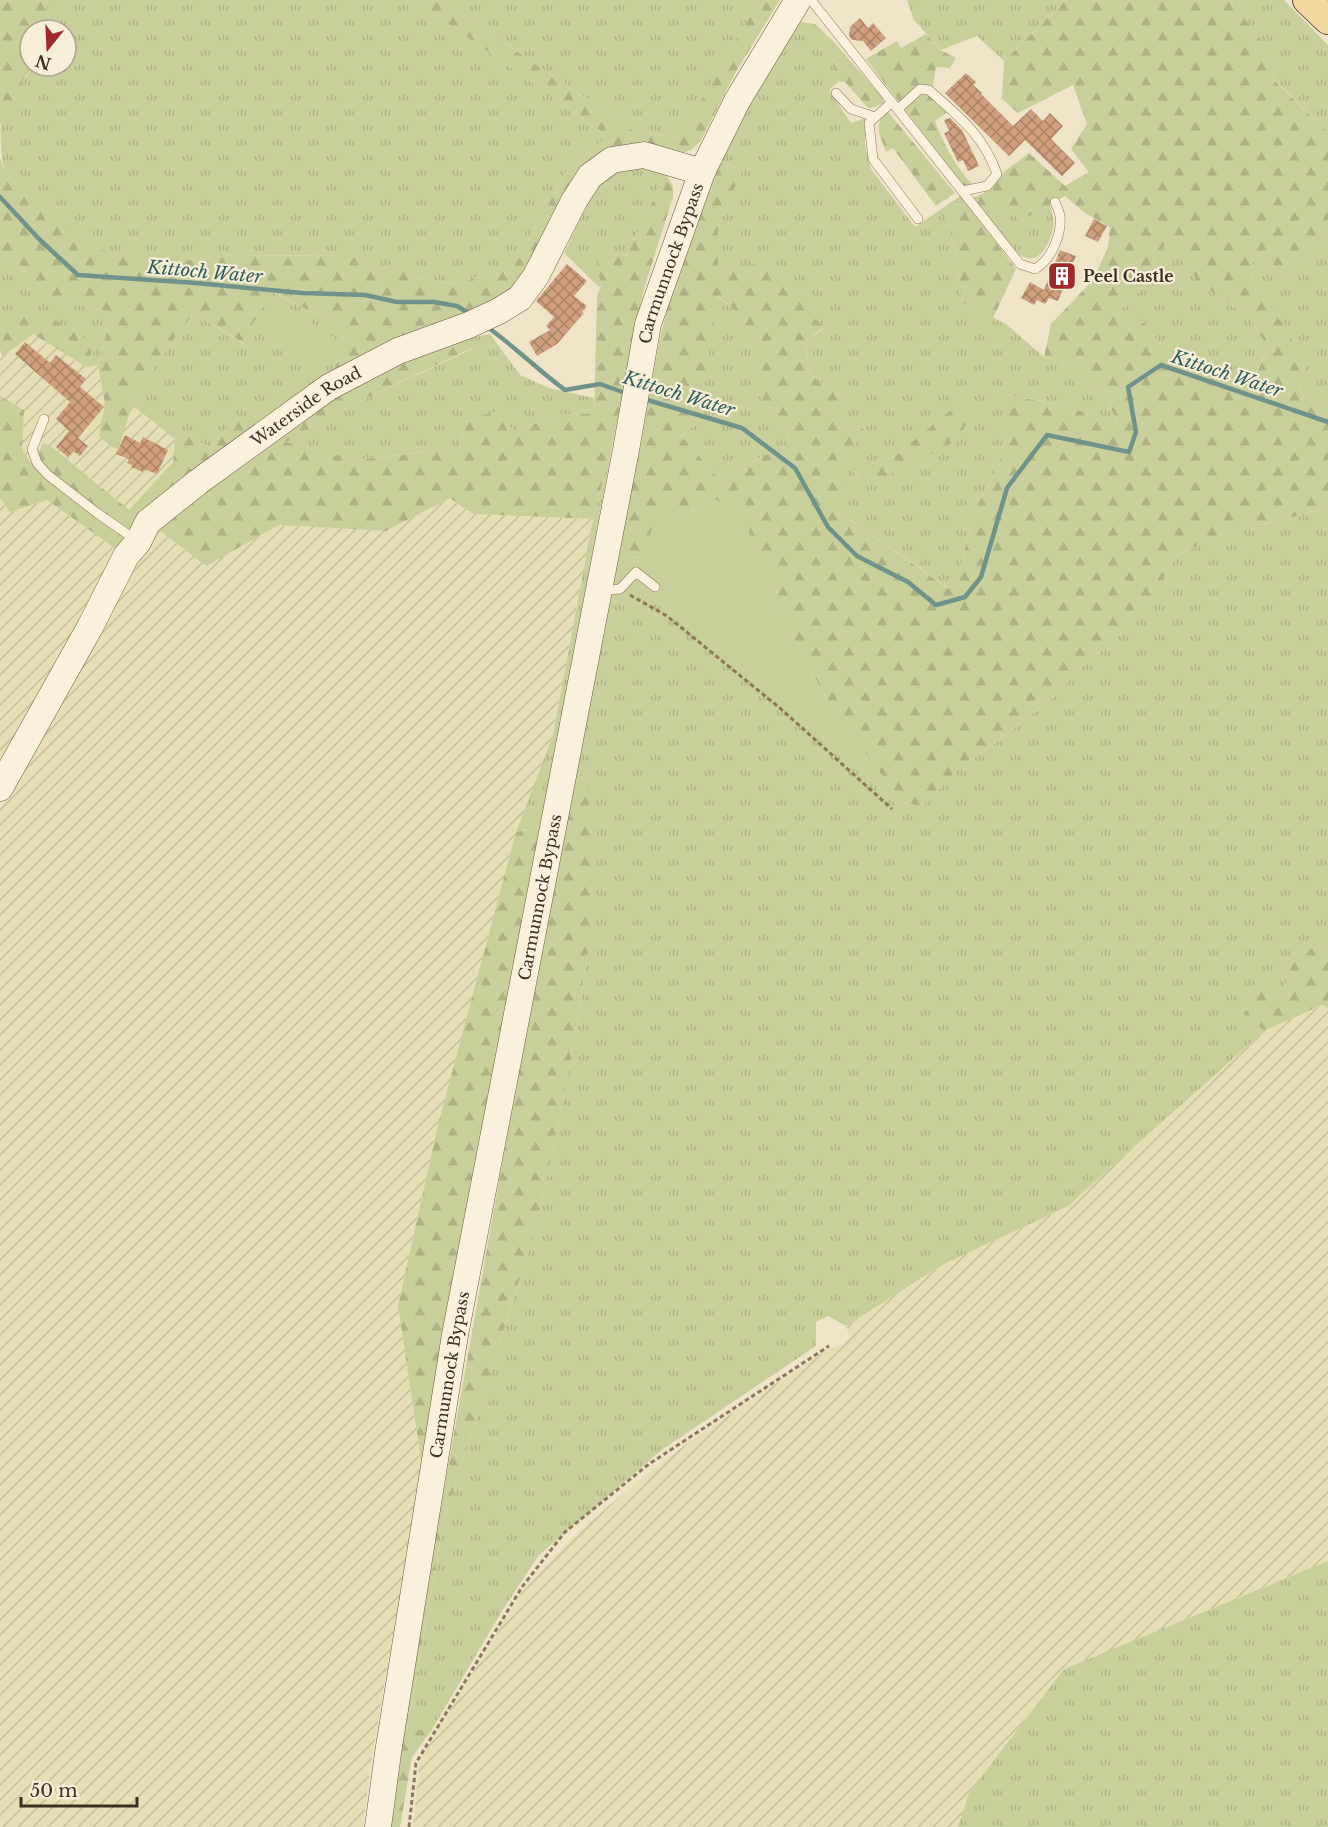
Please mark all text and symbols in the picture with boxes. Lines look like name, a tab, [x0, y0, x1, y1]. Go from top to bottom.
north arrow	[18, 18, 78, 78]
text: N	[33, 50, 54, 74]
street label: Carmunnock Bypass	[635, 180, 707, 345]
water label: Kittoch Water	[145, 256, 264, 288]
building icon: Peel Castle	[1046, 260, 1078, 292]
place label: Peel Castle	[1083, 266, 1174, 286]
water label: Kittoch Water	[1168, 345, 1286, 403]
street label: Waterside Road	[246, 362, 365, 451]
water label: Kittoch Water	[620, 366, 738, 422]
street label: Carmunnock Bypass	[514, 812, 565, 982]
street label: Carmunnock Bypass	[425, 1289, 473, 1460]
scale bar	[21, 1770, 136, 1808]
text: 50 m	[30, 1780, 78, 1802]

